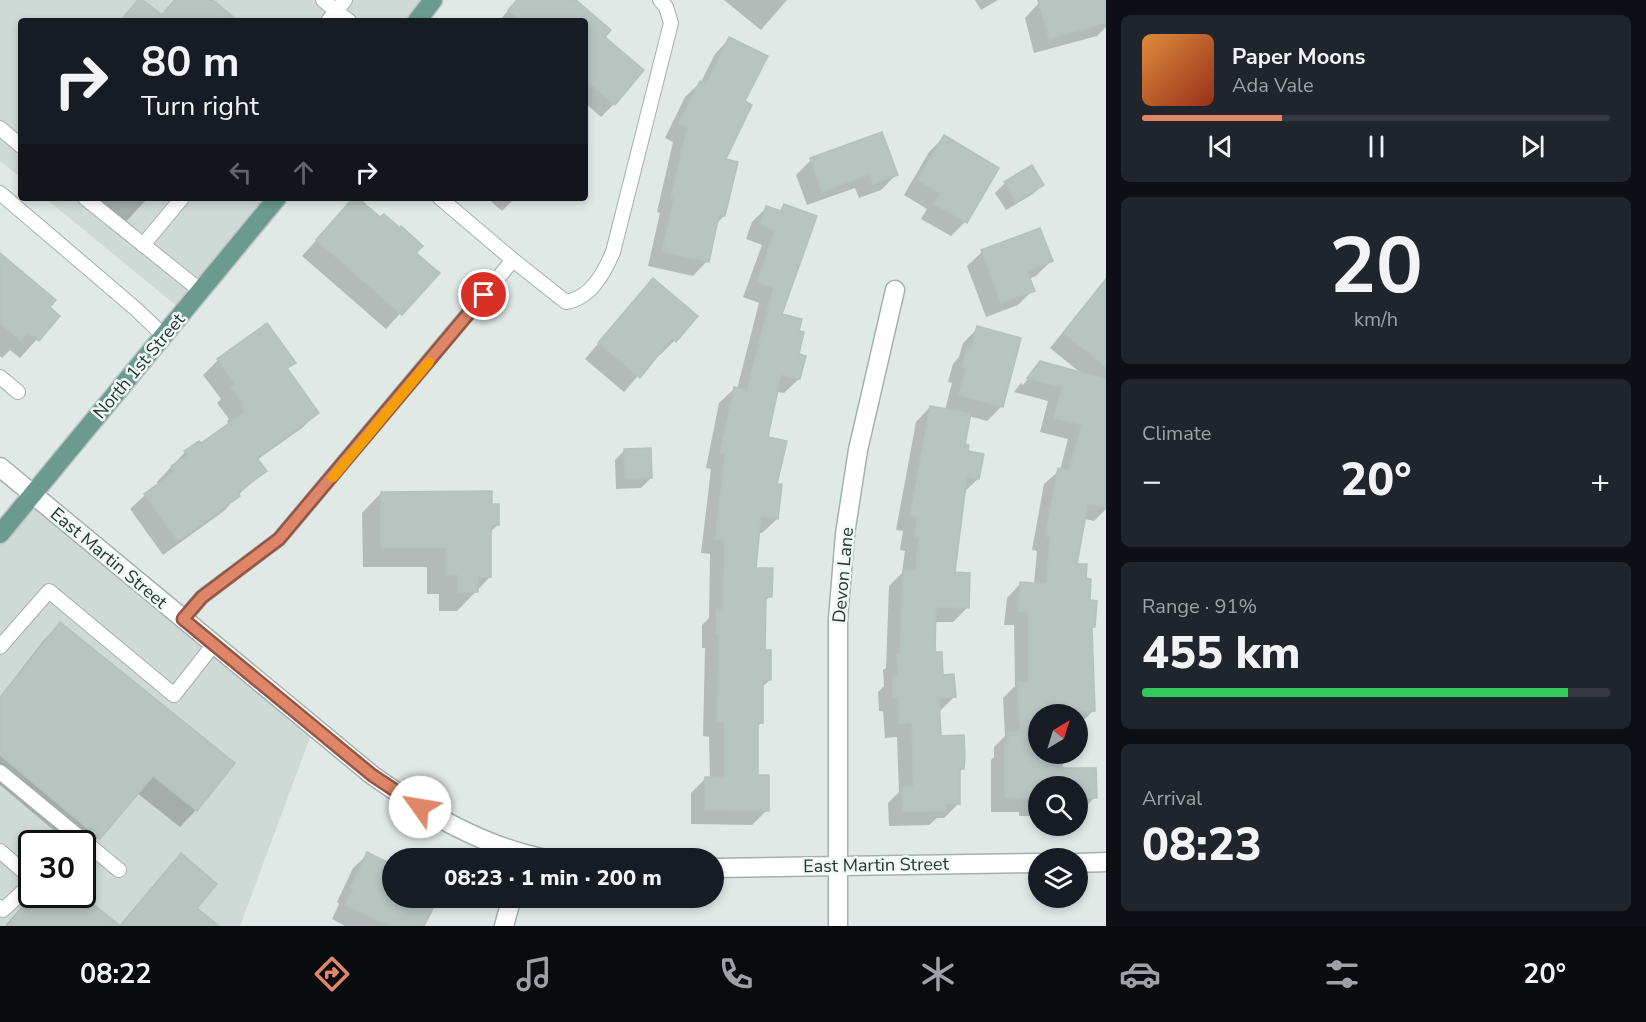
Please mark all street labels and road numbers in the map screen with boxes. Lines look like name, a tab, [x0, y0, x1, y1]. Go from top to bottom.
street label: North 1st Street	[88, 308, 191, 424]
street label: East Martin Street	[45, 502, 173, 614]
street label: Devon Lane	[827, 526, 859, 624]
street label: East Martin Street	[803, 852, 950, 878]

